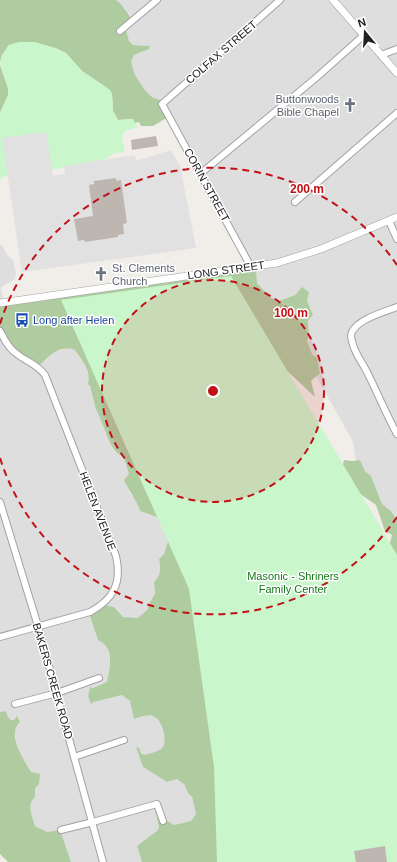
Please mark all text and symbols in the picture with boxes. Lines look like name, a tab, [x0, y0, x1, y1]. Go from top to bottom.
north arrow	[345, 12, 385, 52]
text: N	[356, 16, 368, 29]
street label: COLFAX STREET	[183, 18, 259, 86]
place label: Buttonwoods Bible Chapel	[275, 93, 339, 118]
church icon: Buttonwoods Bible Chapel	[342, 97, 358, 113]
street label: CORIN STREET	[182, 146, 232, 224]
text: 200 m	[290, 182, 324, 196]
street label: LONG STREET	[187, 259, 266, 281]
place label: St. Clements Church	[112, 262, 175, 287]
church icon: St. Clements Church	[93, 266, 109, 282]
text: 100 m	[274, 306, 308, 320]
bus stop icon: Long after Helen	[14, 312, 30, 328]
place label: Long after Helen	[33, 314, 114, 326]
centre of rings	[206, 384, 220, 398]
street label: HELEN AVENUE	[77, 470, 119, 552]
park label: Masonic - Shriners Family Center	[247, 570, 339, 595]
street label: BAKERS CREEK ROAD	[31, 621, 75, 741]

